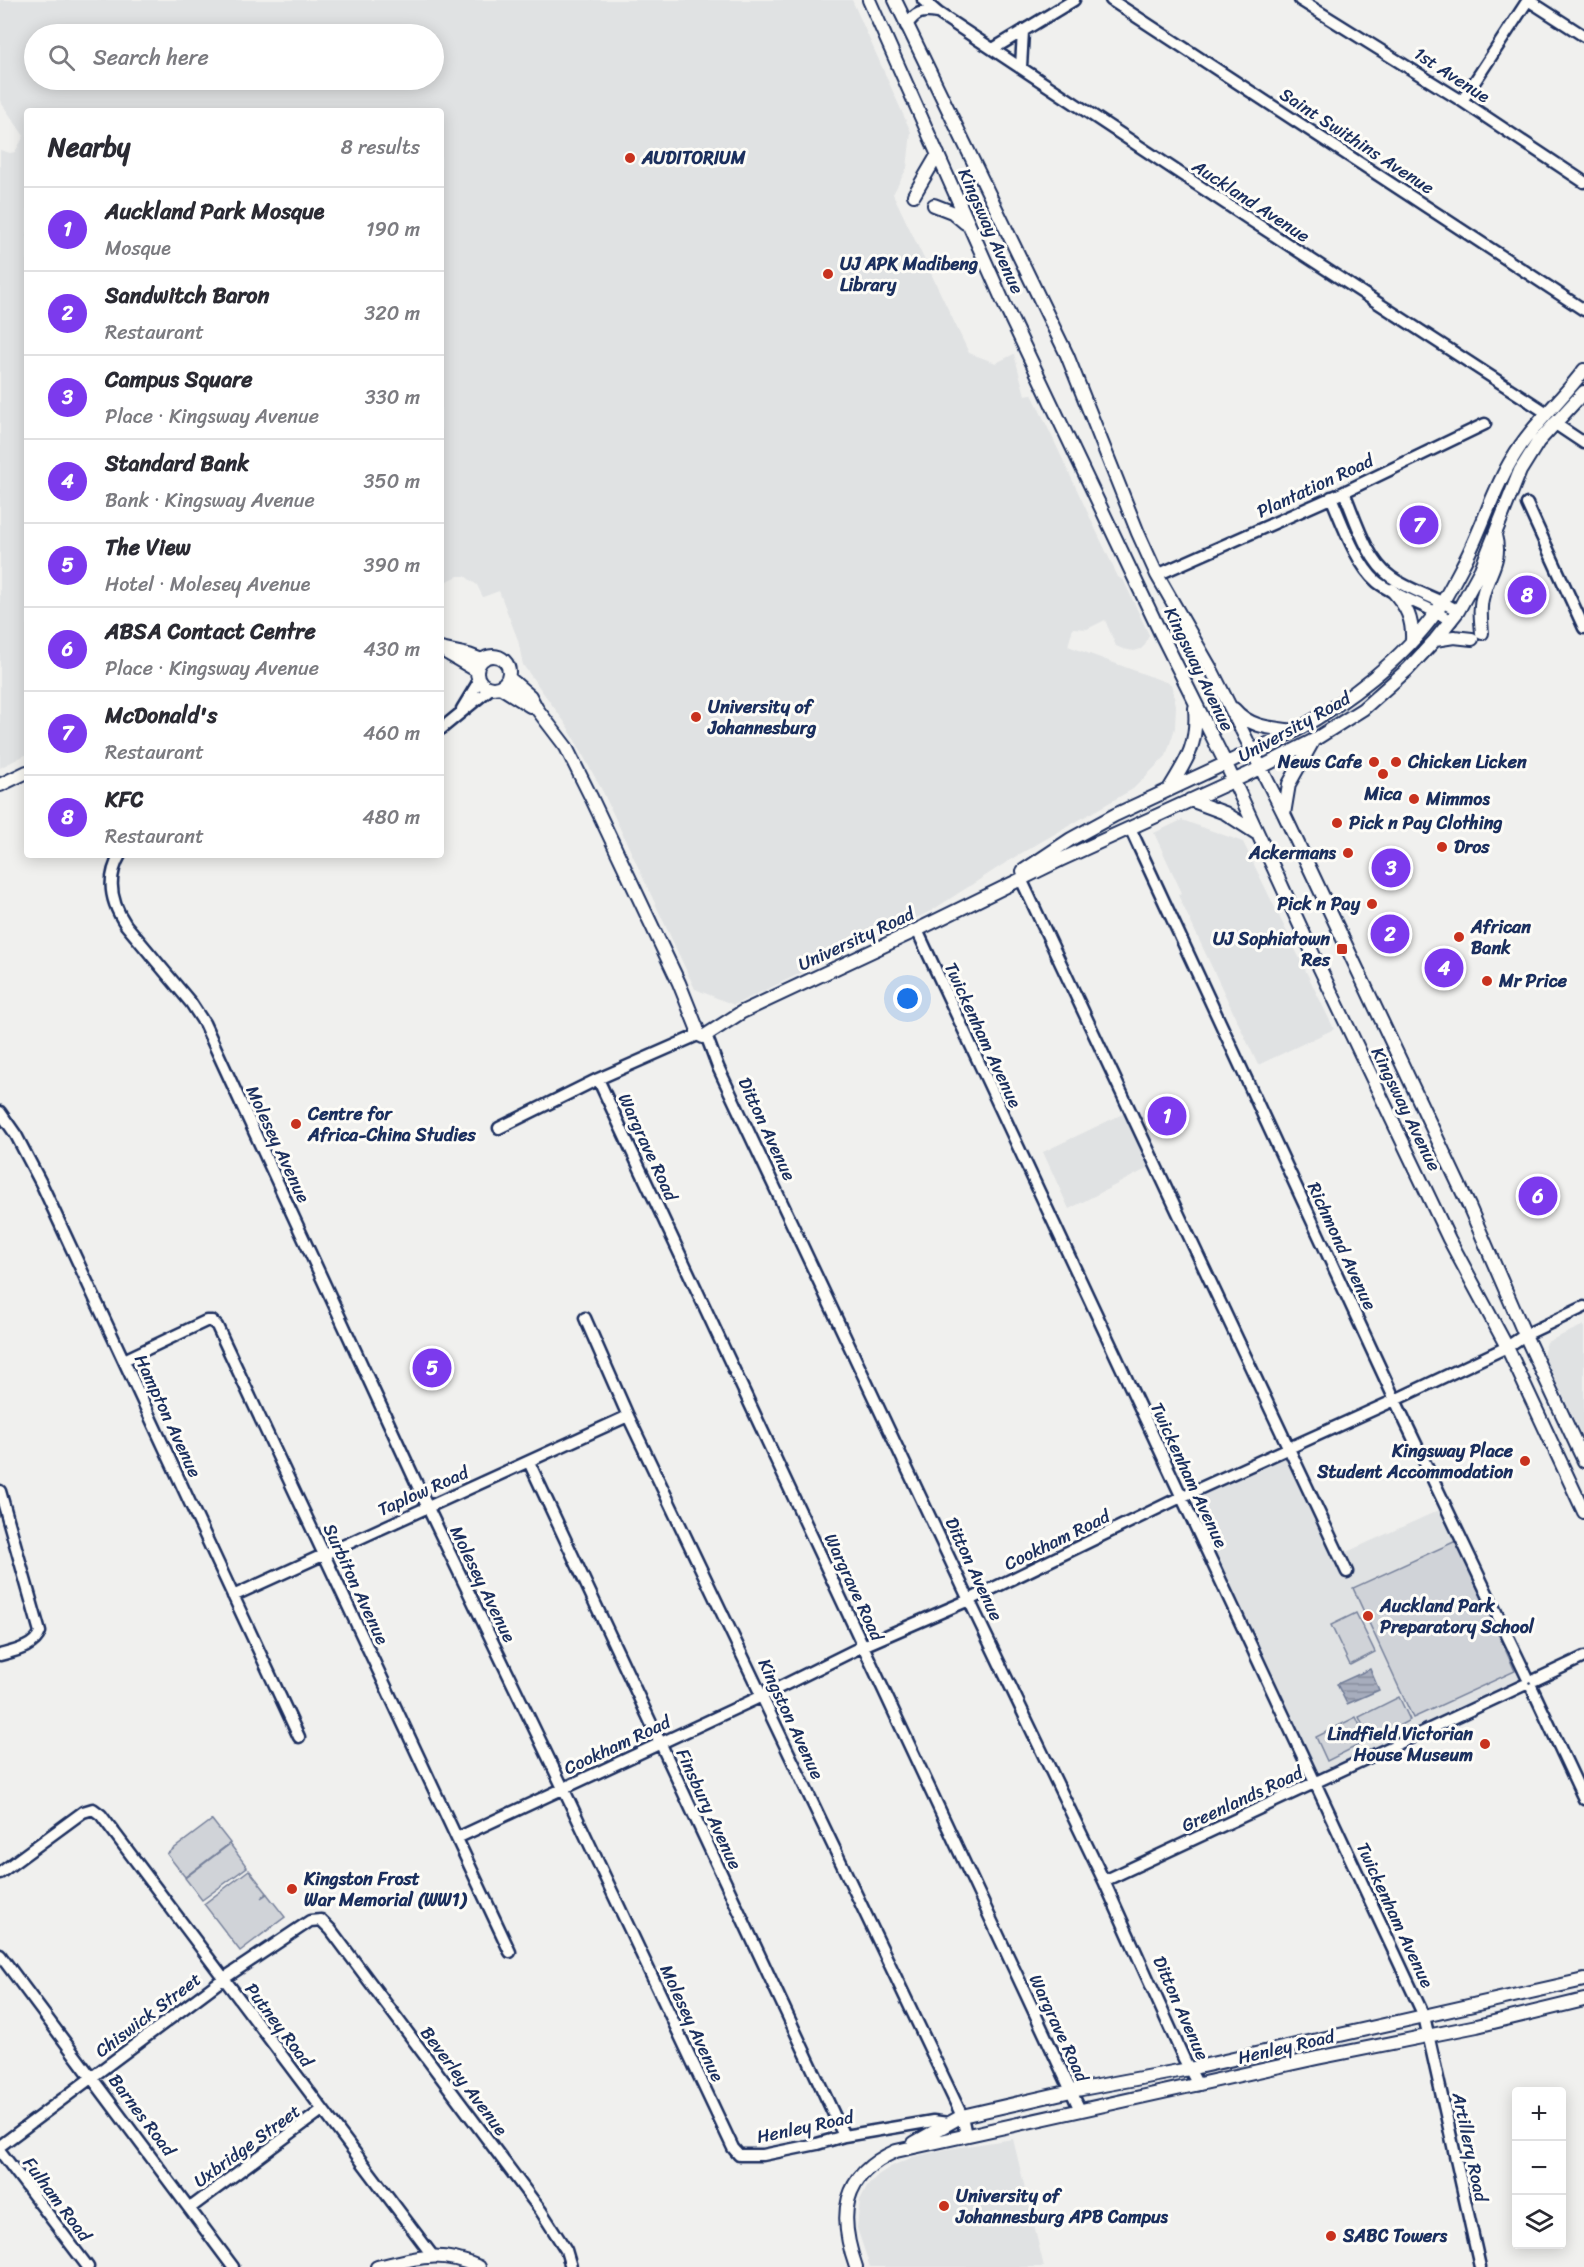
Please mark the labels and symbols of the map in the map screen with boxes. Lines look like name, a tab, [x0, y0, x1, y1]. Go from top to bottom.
street label: 1st Avenue	[1407, 38, 1497, 112]
street label: Saint Swithins Avenue	[1273, 79, 1441, 203]
place label: AUDITORIUM	[641, 142, 746, 174]
street label: Auckland Avenue	[1185, 150, 1317, 251]
marker: AUDITORIUM	[623, 151, 637, 165]
street label: Kingsway Avenue	[949, 163, 1033, 299]
place label: UJ APK Madibeng Library	[840, 248, 978, 301]
marker: UJ APK Madibeng Library	[821, 267, 835, 281]
street label: Plantation Road	[1251, 444, 1380, 527]
pin: 7	[1400, 502, 1438, 548]
pin: 8	[1508, 572, 1546, 618]
street label: Kingsway Avenue	[1155, 601, 1243, 737]
street label: University Road	[1231, 682, 1358, 771]
place label: University of Johannesburg	[707, 691, 816, 744]
marker: University of Johannesburg	[689, 710, 703, 724]
place label: News Cafe	[1277, 746, 1362, 778]
place label: Chicken Licken	[1407, 746, 1527, 778]
marker: News Cafe	[1367, 755, 1381, 769]
marker: Chicken Licken	[1389, 755, 1403, 769]
marker: Mica	[1376, 767, 1390, 781]
place label: Mica	[1363, 778, 1403, 810]
place label: Mimmos	[1425, 783, 1490, 815]
marker: Mimmos	[1407, 792, 1421, 806]
place label: Pick n Pay Clothing	[1349, 807, 1503, 839]
marker: Pick n Pay Clothing	[1330, 816, 1344, 830]
place label: Dros	[1454, 831, 1490, 863]
place label: Ackermans	[1248, 837, 1337, 869]
marker: Dros	[1435, 840, 1449, 854]
marker: Ackermans	[1341, 846, 1355, 860]
pin: 3	[1372, 846, 1410, 890]
place label: Pick n Pay	[1277, 888, 1361, 920]
street label: University Road	[793, 897, 921, 980]
marker: Pick n Pay	[1365, 897, 1379, 911]
place label: African Bank	[1470, 911, 1531, 964]
pin: 2	[1370, 912, 1410, 956]
place label: UJ Sophiatown Res	[1213, 923, 1331, 976]
marker: African Bank	[1452, 930, 1466, 944]
marker: UJ Sophiatown Res	[1335, 942, 1349, 956]
pin: 4	[1424, 946, 1464, 990]
street label: Twickenham Avenue	[935, 957, 1031, 1114]
place label: Mr Price	[1498, 965, 1568, 997]
marker: Mr Price	[1480, 974, 1494, 988]
your location	[893, 984, 922, 1013]
street label: Kingsway Avenue	[1362, 1041, 1450, 1177]
street label: Ditton Avenue	[729, 1072, 805, 1186]
street label: Molesey Avenue	[237, 1080, 319, 1208]
street label: Wargrave Road	[609, 1088, 688, 1208]
pin: 1	[1148, 1094, 1186, 1138]
place label: Centre for Africa-China Studies	[307, 1098, 476, 1151]
marker: Centre for Africa-China Studies	[289, 1117, 303, 1131]
pin: 6	[1518, 1174, 1558, 1218]
street label: Richmond Avenue	[1298, 1176, 1386, 1316]
pin: 5	[412, 1346, 452, 1390]
street label: Hampton Avenue	[125, 1349, 211, 1483]
street label: Twickenham Avenue	[1141, 1397, 1237, 1554]
place label: Kingsway Place Student Accommodation	[1316, 1435, 1514, 1488]
marker: Kingsway Place Student Accommodation	[1518, 1454, 1532, 1468]
street label: Taplow Road	[372, 1456, 475, 1525]
street label: Cookham Road	[998, 1500, 1117, 1580]
street label: Ditton Avenue	[936, 1512, 1012, 1626]
street label: Surbiton Avenue	[314, 1518, 398, 1650]
street label: Molesey Avenue	[441, 1520, 525, 1648]
street label: Wargrave Road	[815, 1528, 894, 1648]
place label: Auckland Park Preparatory School	[1379, 1590, 1535, 1643]
marker: Auckland Park Preparatory School	[1361, 1609, 1375, 1623]
street label: Kingston Avenue	[749, 1653, 833, 1785]
street label: Cookham Road	[558, 1706, 677, 1784]
place label: Lindfield Victorian House Museum	[1328, 1718, 1473, 1771]
marker: Lindfield Victorian House Museum	[1478, 1737, 1492, 1751]
street label: Finsbury Avenue	[667, 1743, 751, 1875]
street label: Greenlands Road	[1176, 1756, 1309, 1841]
street label: Twickenham Avenue	[1347, 1837, 1443, 1994]
place label: Kingston Frost War Memorial (WW1)	[303, 1863, 468, 1916]
marker: Kingston Frost War Memorial (WW1)	[285, 1882, 299, 1896]
street label: Ditton Avenue	[1144, 1950, 1218, 2066]
street label: Molesey Avenue	[651, 1959, 733, 2087]
street label: Chiswick Street	[88, 1964, 208, 2066]
street label: Wargrave Road	[1020, 1969, 1099, 2089]
street label: Putney Road	[236, 1976, 323, 2076]
street label: Beverley Avenue	[412, 2019, 516, 2143]
street label: Henley Road	[1234, 2020, 1339, 2074]
street label: Barnes Road	[100, 2067, 185, 2165]
street label: Artillery Road	[1443, 2088, 1498, 2206]
street label: Uxbridge Street	[186, 2096, 308, 2196]
street label: Henley Road	[754, 2101, 858, 2153]
street label: Fulham Road	[14, 2149, 101, 2250]
place label: University of Johannesburg APB Campus	[955, 2180, 1169, 2233]
marker: University of Johannesburg APB Campus	[937, 2199, 951, 2213]
place label: SABC Towers	[1342, 2220, 1448, 2252]
marker: SABC Towers	[1324, 2229, 1338, 2243]

